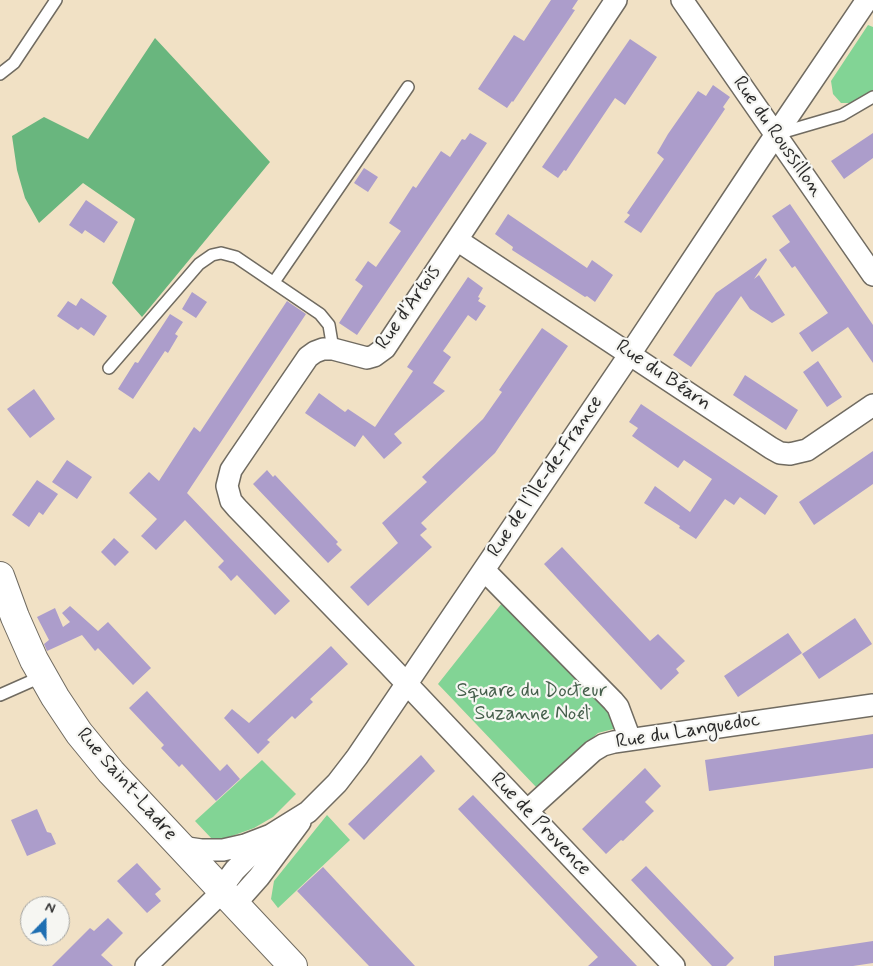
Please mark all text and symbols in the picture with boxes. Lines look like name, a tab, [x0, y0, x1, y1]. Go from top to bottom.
street label: Rue du Roussillon	[727, 72, 827, 202]
street label: Rue d'Artois	[371, 261, 447, 355]
street label: Rue du Béarn	[611, 335, 715, 417]
street label: Rue de l'Île-de-France	[483, 392, 609, 562]
park label: Square du Docteur Suzanne Noël	[457, 680, 607, 727]
street label: Rue du Languedoc	[614, 709, 762, 755]
street label: Rue Saint-Ladre	[70, 724, 182, 846]
street label: Rue de Provence	[485, 768, 595, 882]
north arrow	[20, 896, 70, 946]
text: N	[43, 898, 58, 918]

